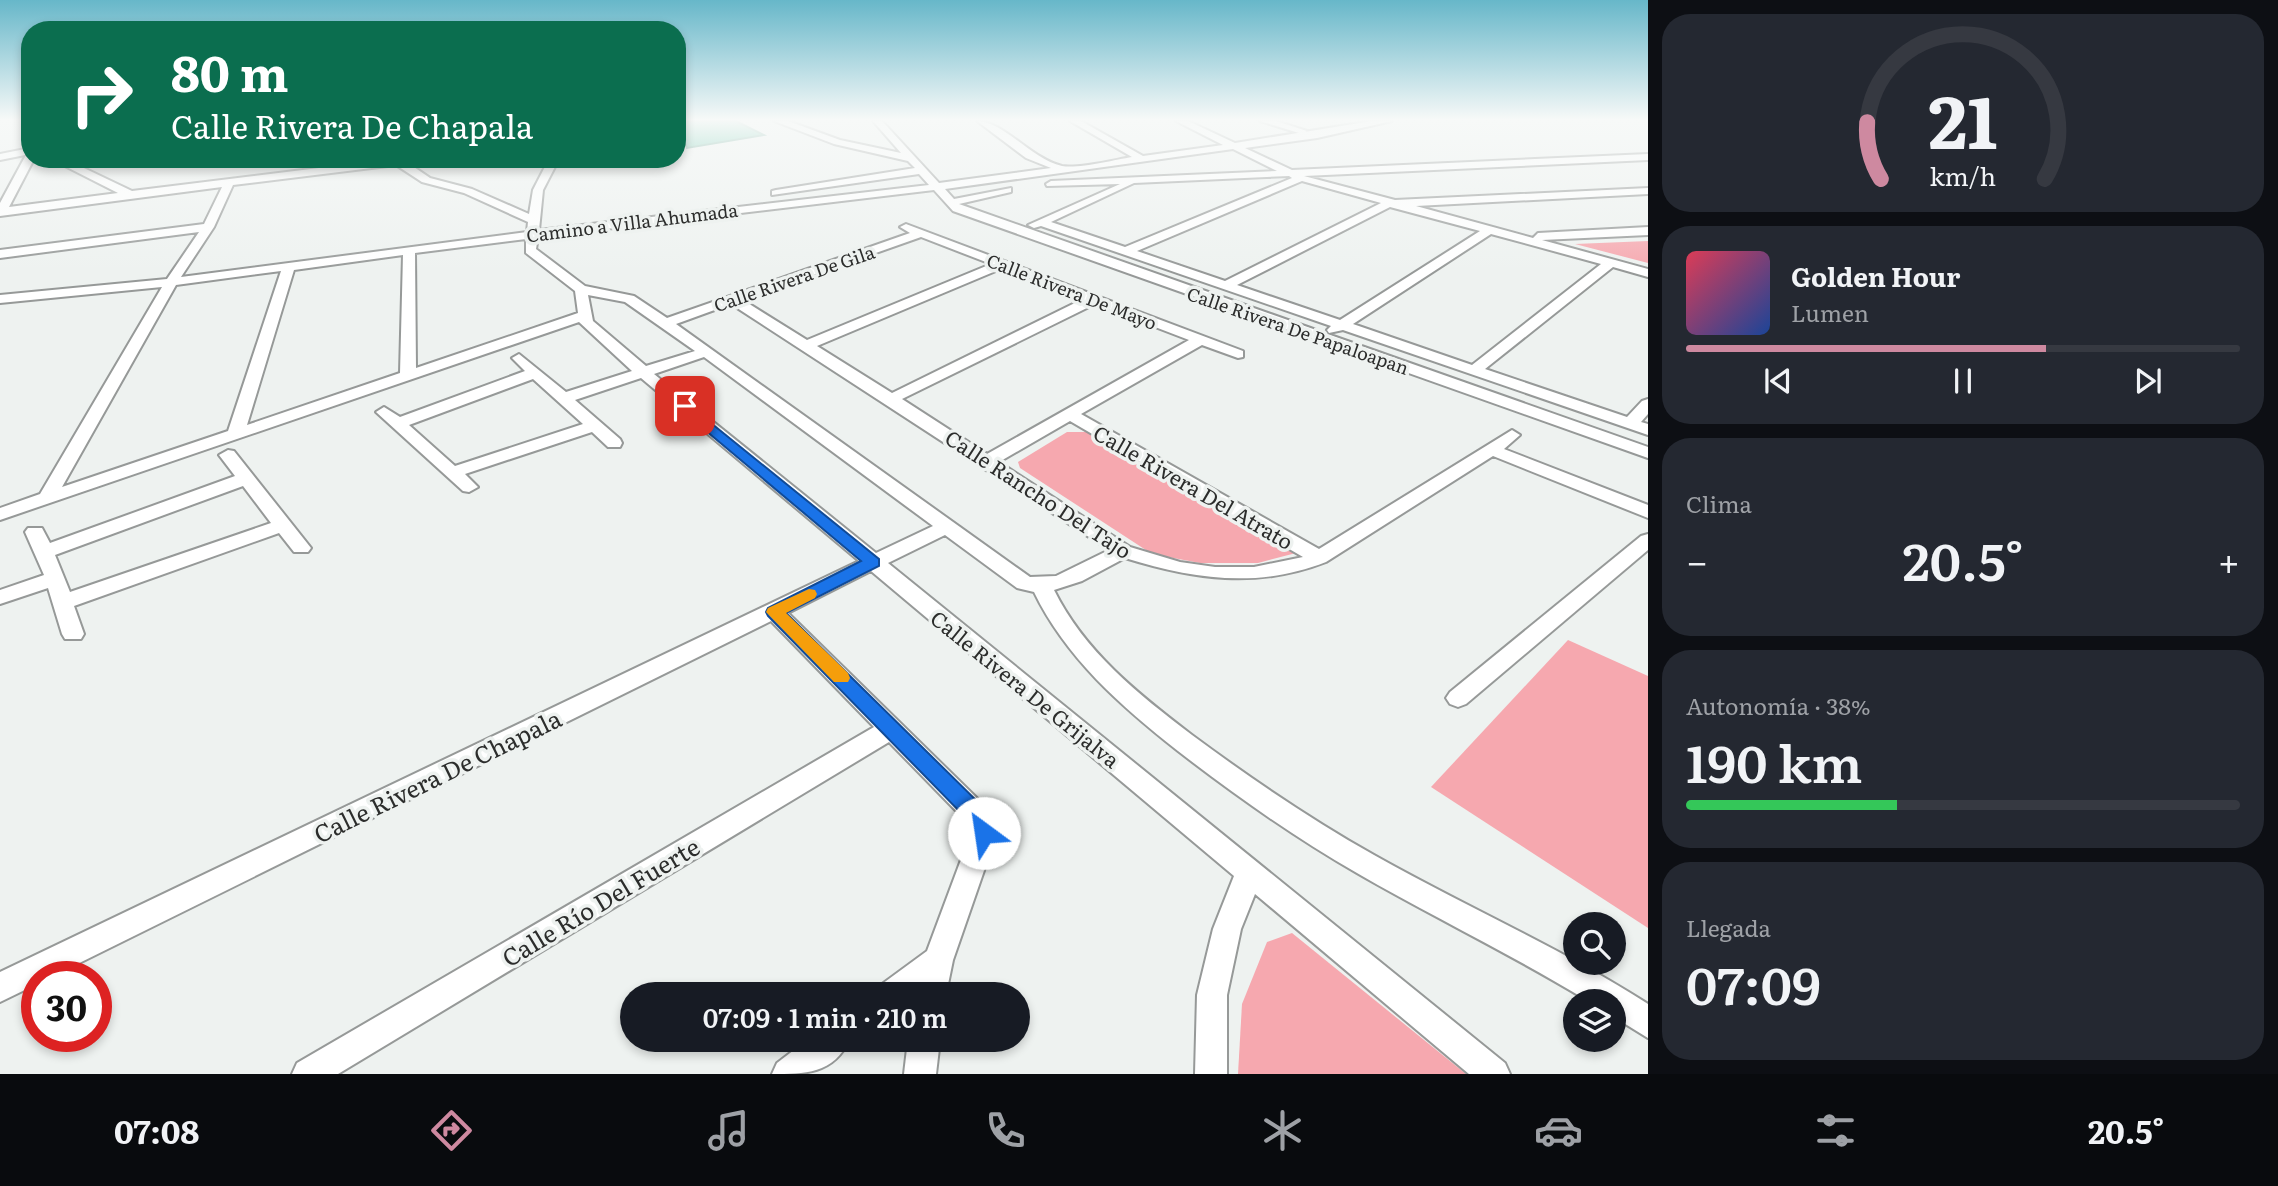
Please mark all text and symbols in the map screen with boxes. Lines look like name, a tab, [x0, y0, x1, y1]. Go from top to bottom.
text: 80 m	[171, 34, 289, 107]
icon: right	[56, 49, 147, 140]
text: 21	[1928, 63, 1998, 171]
text: Calle Rivera De Chapala	[171, 101, 533, 149]
text: km/h	[1930, 157, 1996, 194]
street label: Camino a Villa Ahumada	[525, 196, 740, 248]
street label: Calle Rivera De Gila	[710, 238, 878, 318]
street label: Calle Rivera De Mayo	[983, 246, 1161, 336]
text: Golden Hour	[1791, 256, 1960, 295]
street label: Calle Rivera De Papaloapan	[1183, 279, 1413, 381]
text: Lumen	[1791, 295, 1869, 329]
icon: previous	[1759, 362, 1797, 400]
icon: pause	[1944, 362, 1982, 400]
icon: next	[2129, 362, 2167, 400]
pin	[655, 376, 715, 436]
icon: arrive	[666, 387, 704, 425]
street label: Calle Rivera Del Atrato	[1088, 416, 1300, 556]
street label: Calle Rancho Del Tajo	[940, 421, 1138, 565]
text: Clima	[1686, 486, 1752, 520]
text: 20.5°	[1902, 520, 2024, 597]
text: −	[1686, 531, 1708, 588]
text: +	[2218, 531, 2240, 588]
street label: Calle Rivera De Grijalva	[925, 602, 1128, 775]
text: Autonomía · 38%	[1686, 688, 1871, 722]
street label: Calle Rivera De Chapala	[307, 700, 567, 850]
text: 190 km	[1686, 722, 1862, 799]
position arrow	[947, 796, 1021, 870]
street label: Calle Río Del Fuerte	[494, 828, 706, 974]
text: Llegada	[1686, 910, 1771, 944]
map controls	[1563, 912, 1626, 1052]
button: search	[1563, 912, 1626, 975]
text: 07:09	[1686, 944, 1821, 1021]
speed limit sign: 30	[21, 961, 112, 1052]
button: layers	[1563, 989, 1626, 1052]
text: 07:09 · 1 min · 210 m	[703, 997, 947, 1036]
text: 07:08	[114, 1106, 199, 1154]
icon: directions	[427, 1106, 476, 1155]
icon: music	[704, 1106, 753, 1155]
icon: phone	[981, 1106, 1030, 1155]
icon: climate	[1258, 1106, 1307, 1155]
icon: car	[1534, 1106, 1583, 1155]
icon: filters	[1811, 1106, 1860, 1155]
text: 20.5°	[2088, 1106, 2164, 1154]

